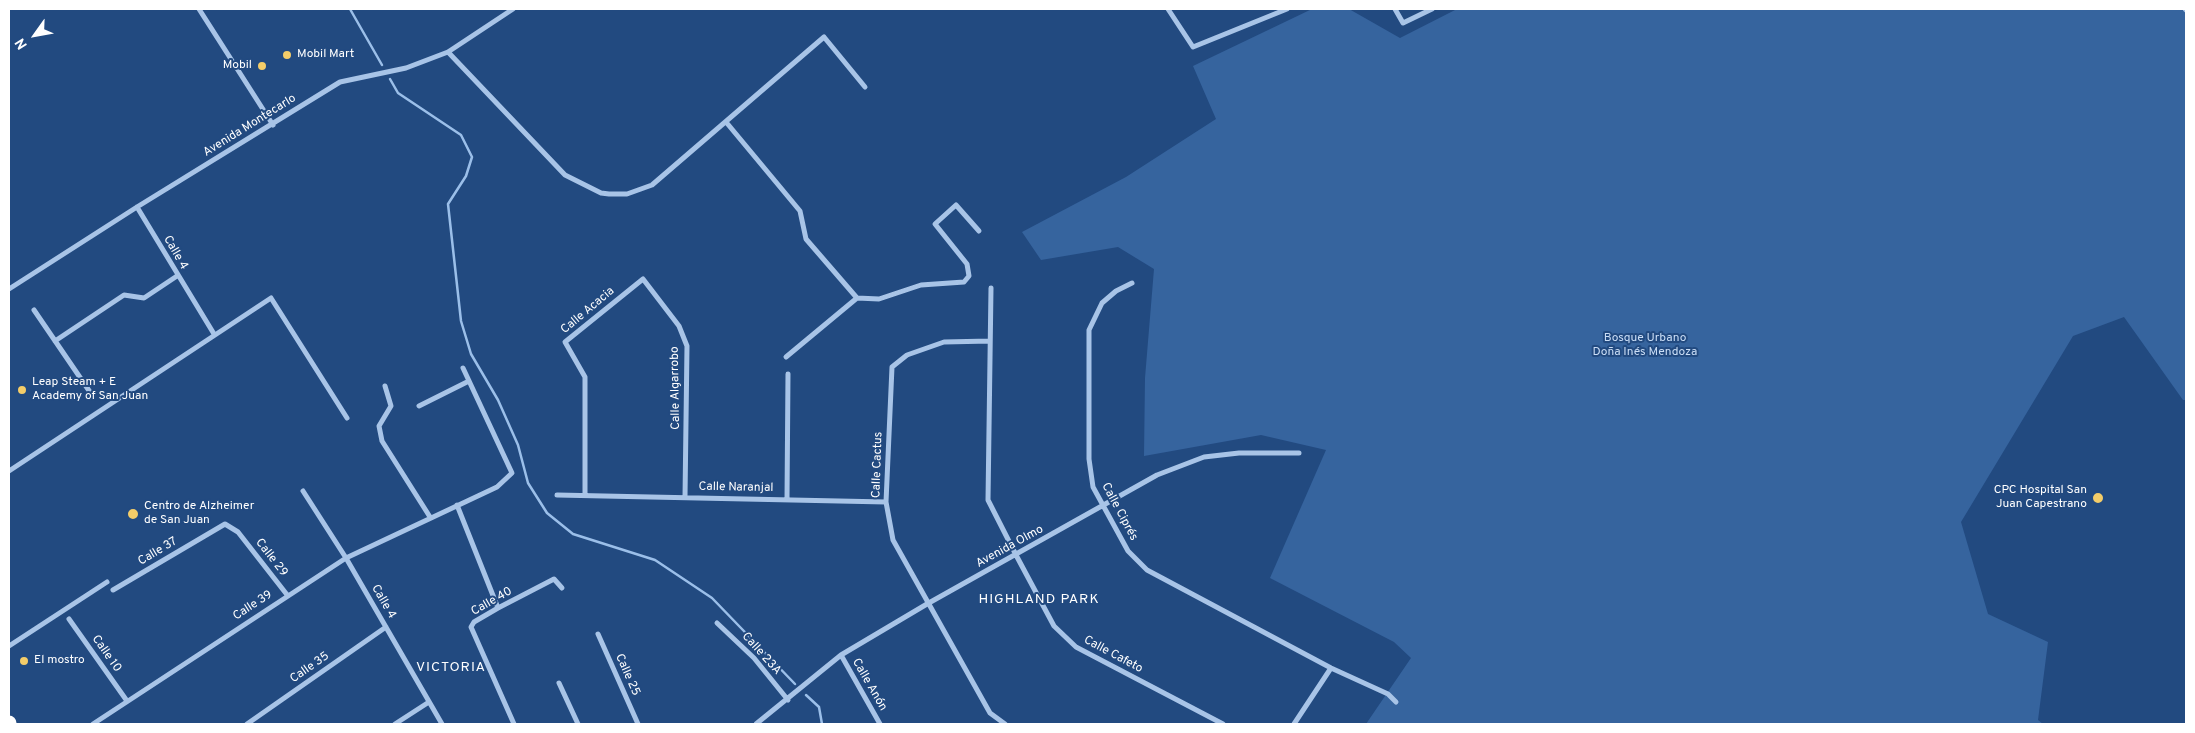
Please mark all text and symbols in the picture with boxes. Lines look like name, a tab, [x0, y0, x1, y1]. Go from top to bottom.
north arrow	[10, 10, 60, 60]
text: N	[12, 34, 32, 52]
place label: Mobil Mart	[297, 48, 354, 62]
marker: Mobil Mart	[281, 49, 293, 61]
place label: Mobil	[223, 59, 252, 73]
marker: Mobil	[256, 60, 268, 72]
street label: Avenida Montecarlo	[201, 92, 299, 160]
street label: Calle 4	[159, 233, 191, 273]
street label: Calle Acacia	[558, 284, 618, 338]
park label: Bosque Urbano Doña Inés Mendoza	[1593, 332, 1697, 360]
street label: Calle Algarrobo	[668, 346, 684, 430]
place label: Leap Steam + E Academy of San Juan	[32, 376, 148, 404]
marker: Leap Steam + E Academy of San Juan	[16, 384, 28, 396]
street label: Calle Cactus	[870, 432, 886, 498]
street label: Calle Naranjal	[699, 480, 773, 496]
street label: Calle Ciprés	[1098, 481, 1140, 543]
place label: CPC Hospital San Juan Capestrano	[1994, 484, 2087, 512]
marker: CPC Hospital San Juan Capestrano	[2091, 491, 2105, 505]
place label: Centro de Alzheimer de San Juan	[144, 500, 254, 528]
marker: Centro de Alzheimer de San Juan	[126, 507, 140, 521]
street label: Avenida Olmo	[974, 523, 1046, 571]
street label: Calle 37	[136, 535, 180, 569]
street label: Calle 29	[252, 536, 290, 580]
street label: Calle 4	[367, 582, 399, 622]
street label: Calle 40	[469, 585, 515, 619]
street label: Calle 39	[231, 588, 275, 624]
district label: HIGHLAND PARK	[977, 592, 1101, 608]
street label: Calle 23A	[738, 630, 784, 678]
street label: Calle 10	[88, 633, 124, 675]
street label: Calle Cafeto	[1081, 633, 1145, 677]
street label: Calle 35	[288, 649, 332, 687]
street label: Calle 25	[611, 652, 643, 698]
place label: El mostro	[34, 654, 85, 668]
marker: El mostro	[18, 655, 30, 667]
street label: Calle Anón	[848, 656, 890, 714]
district label: VICTORIA	[415, 660, 487, 676]

